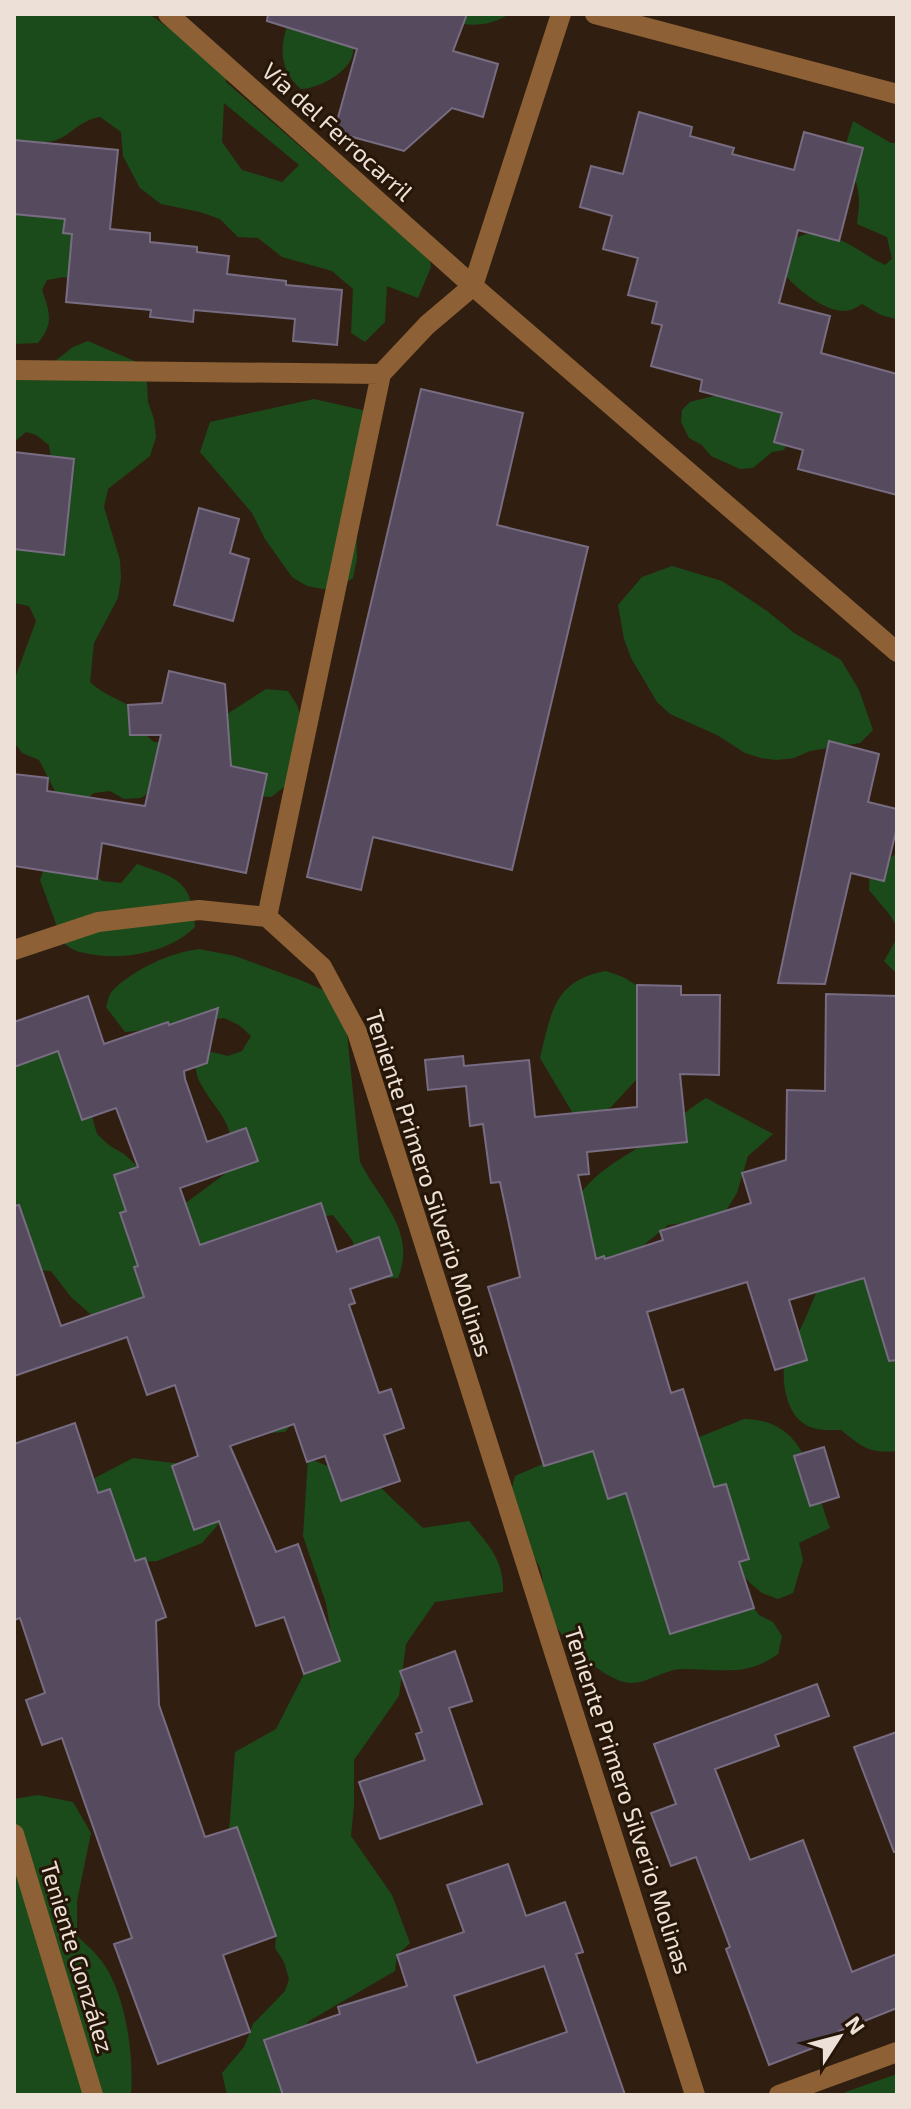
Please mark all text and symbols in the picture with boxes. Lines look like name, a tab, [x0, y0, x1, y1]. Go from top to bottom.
street label: Vía del Ferrocarril	[257, 56, 419, 206]
street label: Teniente Primero Silverio Molinas	[360, 1006, 500, 1360]
street label: Teniente Primero Silverio Molinas	[559, 1623, 699, 1977]
street label: Teniente González	[35, 1858, 121, 2056]
north arrow	[799, 1997, 879, 2077]
text: N	[841, 2011, 871, 2039]

